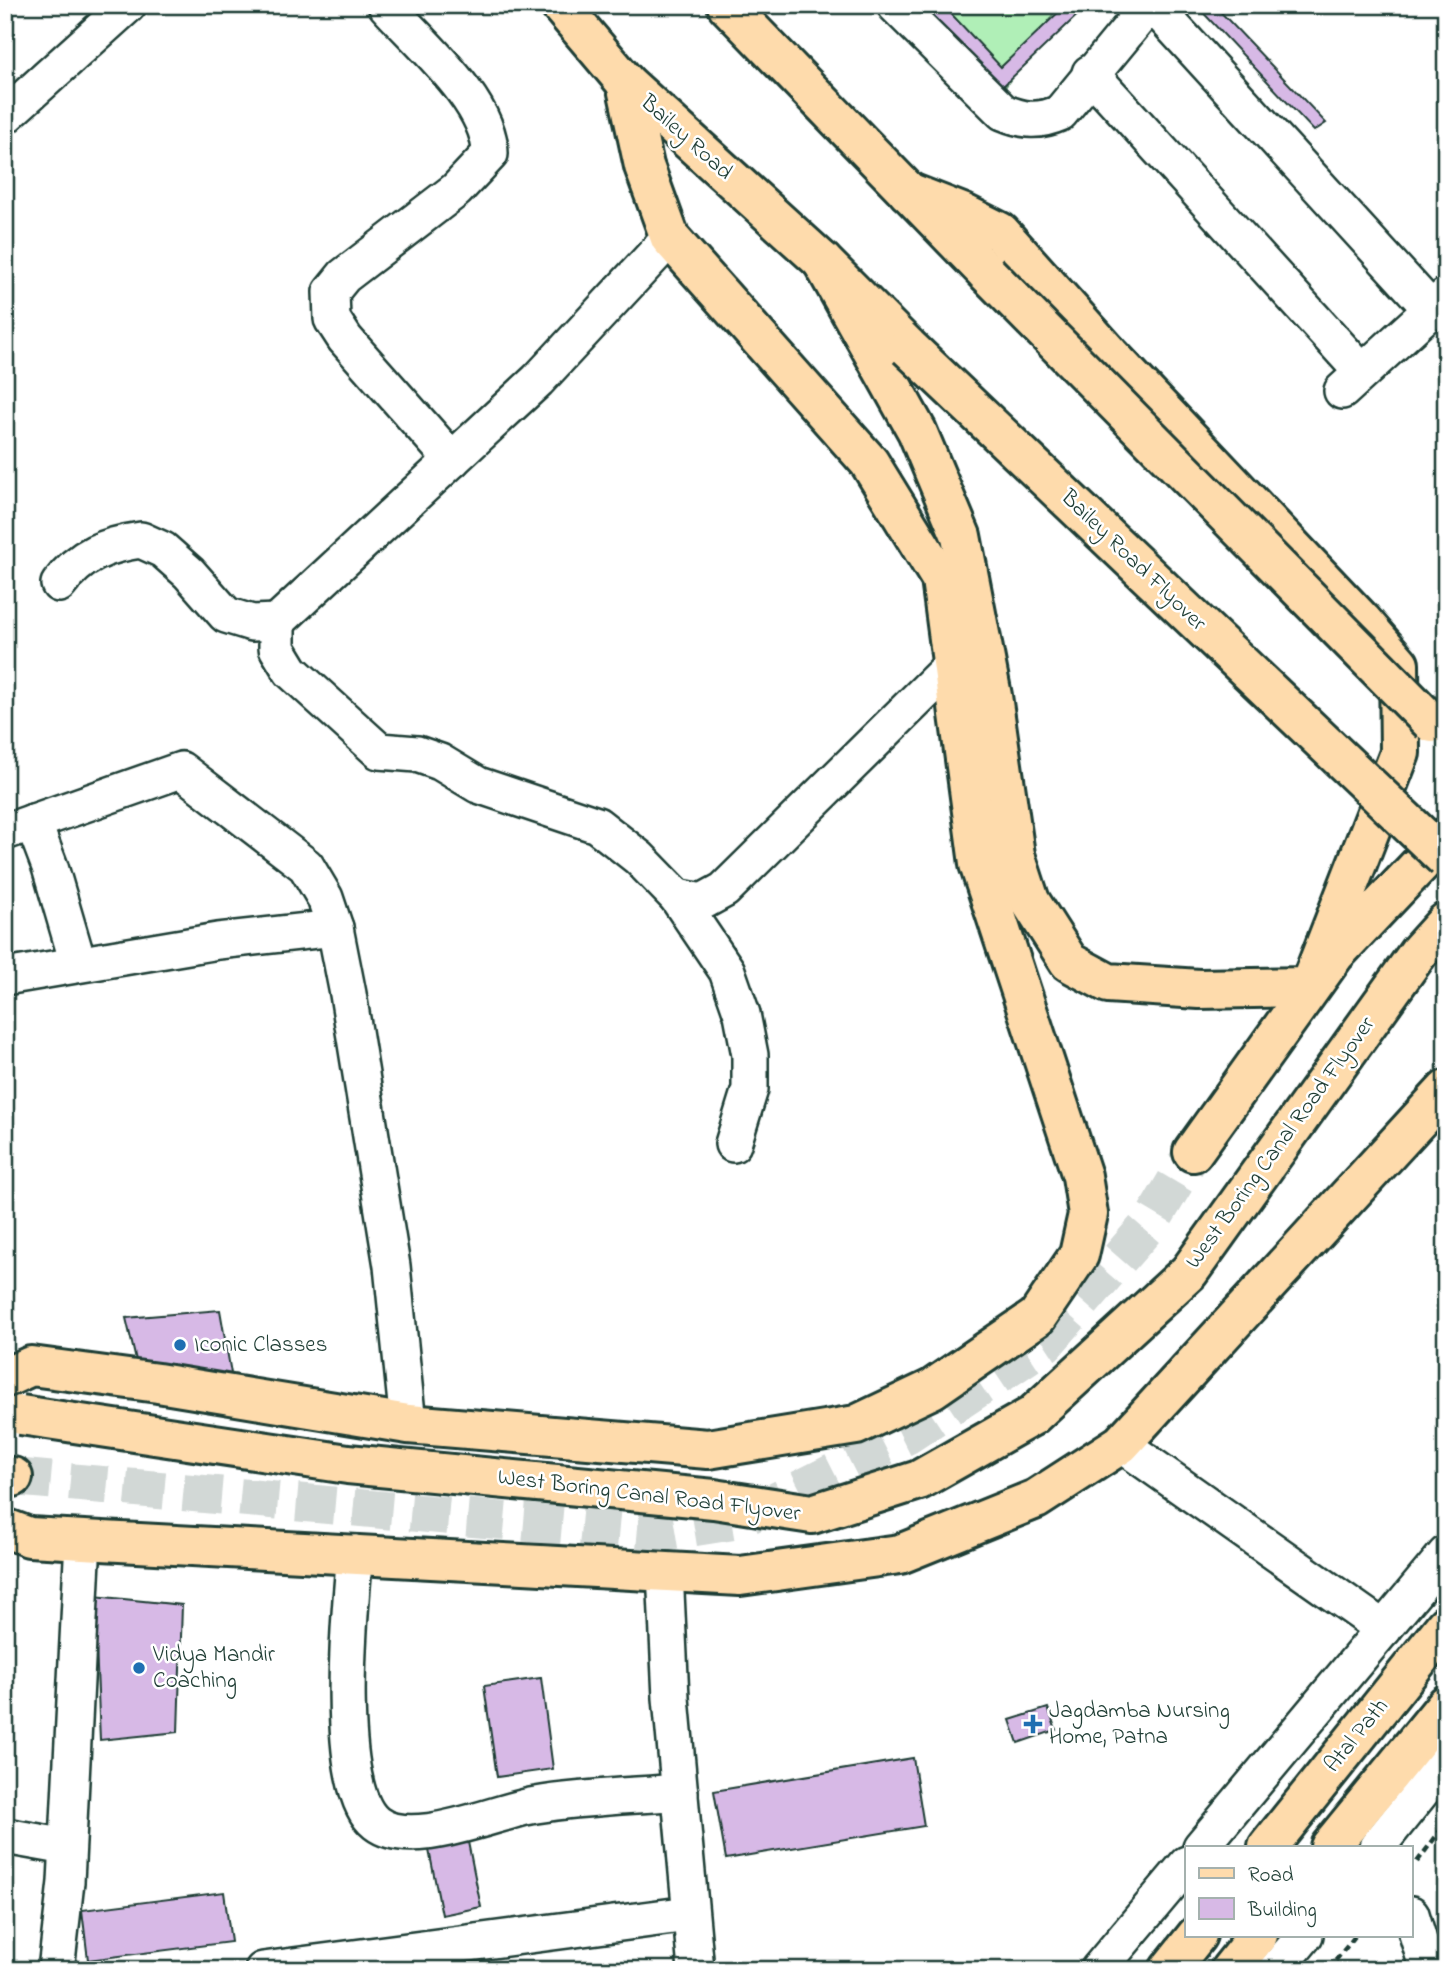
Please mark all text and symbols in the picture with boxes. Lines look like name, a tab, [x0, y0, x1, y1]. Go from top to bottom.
street label: Bailey Road	[630, 87, 740, 190]
street label: Bailey Road Flyover	[1050, 482, 1214, 642]
street label: West Boring Canal Road Flyover	[1178, 1009, 1386, 1277]
place label: Iconic Classes	[194, 1329, 327, 1362]
marker: Iconic Classes	[172, 1337, 188, 1353]
street label: West Boring Canal Road Flyover	[495, 1461, 803, 1533]
place label: Vidya Mandir Coaching	[152, 1639, 276, 1699]
marker: Vidya Mandir Coaching	[131, 1660, 147, 1676]
street label: Atal Path	[1317, 1692, 1397, 1780]
place label: Jagdamba Nursing Home, Patna	[1049, 1695, 1230, 1754]
marker: Jagdamba Nursing Home, Patna	[1023, 1714, 1043, 1734]
legend	[1185, 1846, 1412, 1937]
text: Road	[1248, 1861, 1294, 1891]
text: Building	[1247, 1896, 1317, 1928]

